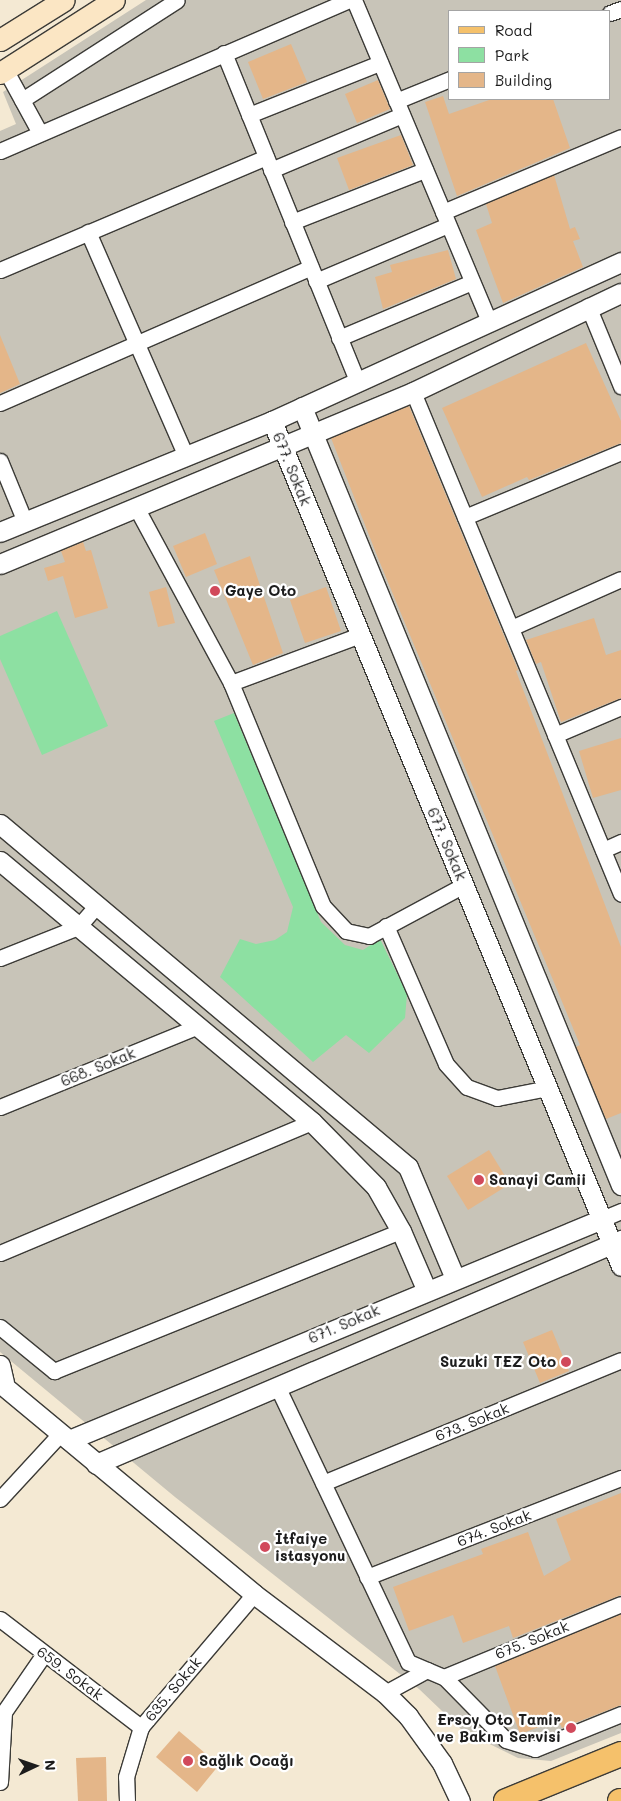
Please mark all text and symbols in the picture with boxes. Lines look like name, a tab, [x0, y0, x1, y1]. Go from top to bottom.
legend	[448, 10, 611, 100]
text: Road	[495, 20, 532, 40]
text: Park	[495, 45, 529, 65]
text: Building	[495, 70, 552, 90]
street label: 677. Sokak	[269, 430, 315, 508]
place label: Gaye Oto	[225, 582, 296, 600]
marker: Gaye Oto	[209, 585, 221, 597]
street label: 677. Sokak	[424, 805, 470, 883]
street label: 668. Sokak	[58, 1044, 138, 1090]
place label: Sanayi Camii	[489, 1171, 586, 1189]
marker: Sanayi Camii	[473, 1174, 485, 1186]
street label: 671. Sokak	[306, 1301, 382, 1347]
place label: Suzuki TEZ Oto	[440, 1353, 556, 1371]
marker: Suzuki TEZ Oto	[560, 1356, 572, 1368]
street label: 673. Sokak	[432, 1399, 512, 1445]
street label: 674. Sokak	[454, 1506, 534, 1550]
place label: İtfaiye istasyonu	[275, 1529, 345, 1564]
marker: İtfaiye istasyonu	[259, 1541, 271, 1553]
street label: 675. Sokak	[492, 1617, 572, 1663]
street label: 659. Sokak	[33, 1642, 107, 1704]
street label: 635. Sokak	[141, 1653, 205, 1725]
place label: Ersoy Oto Tamir ve Bakım Servisi	[437, 1710, 561, 1745]
marker: Ersoy Oto Tamir ve Bakım Servisi	[565, 1722, 577, 1734]
north arrow	[10, 1741, 60, 1791]
place label: Sağlık Ocağı	[199, 1752, 294, 1770]
marker: Sağlık Ocağı	[181, 1754, 195, 1768]
text: N	[41, 1759, 60, 1771]

